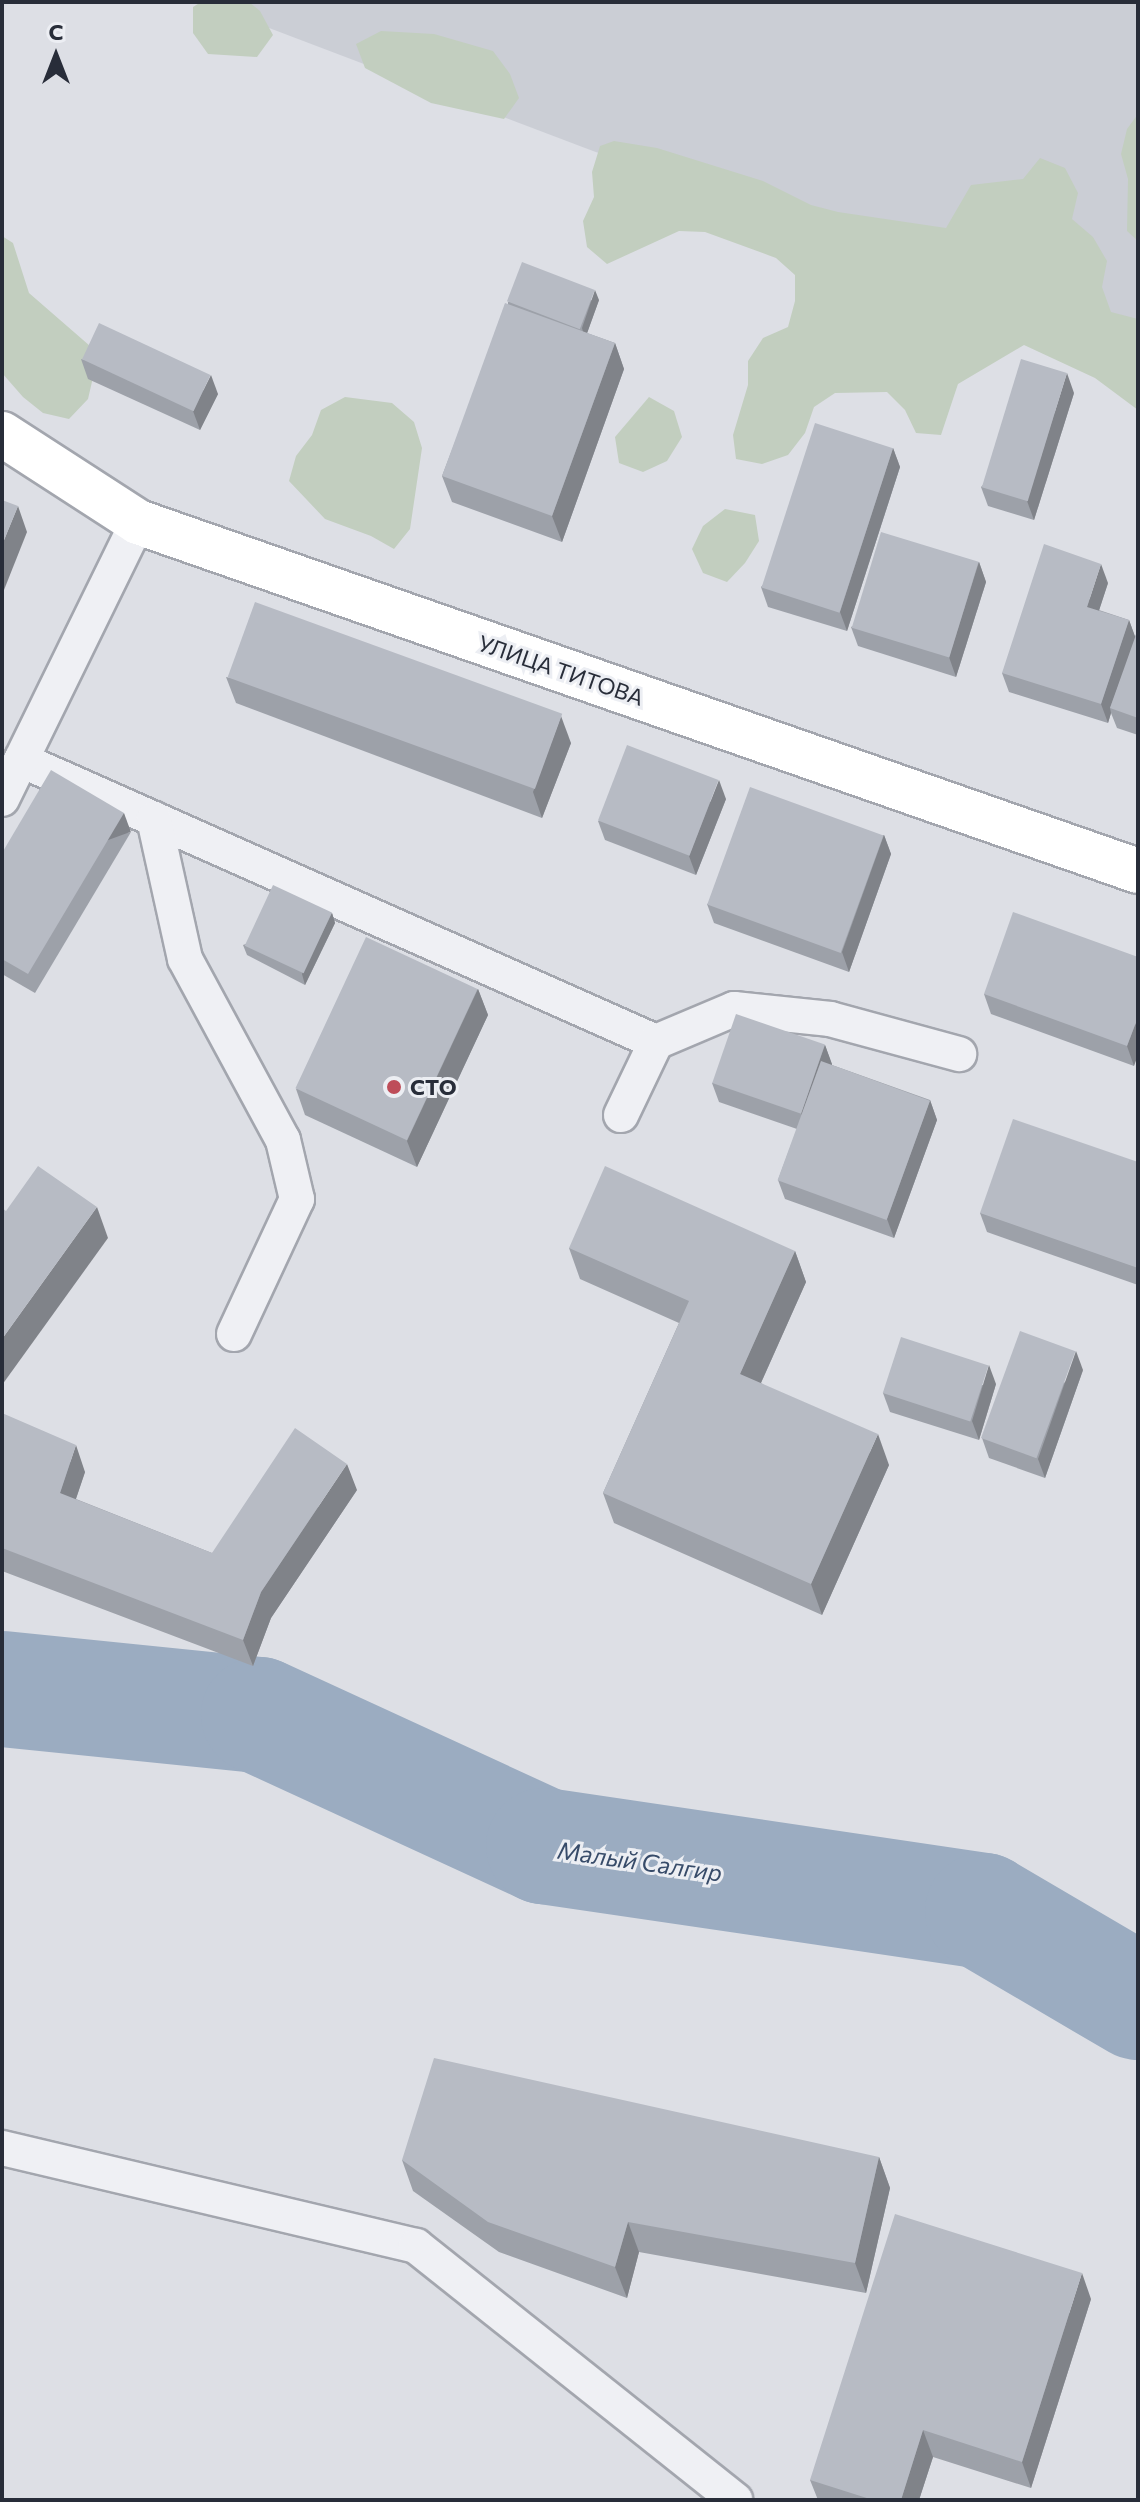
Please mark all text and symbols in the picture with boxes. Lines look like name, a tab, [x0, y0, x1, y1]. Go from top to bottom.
north arrow	[16, 16, 96, 96]
text: С	[48, 18, 64, 45]
street label: УЛИЦА ТИТОВА	[475, 629, 647, 711]
place label: СТО	[410, 1074, 457, 1100]
marker: СТО	[385, 1078, 403, 1096]
water label: Малый Салгир	[556, 1835, 724, 1887]

